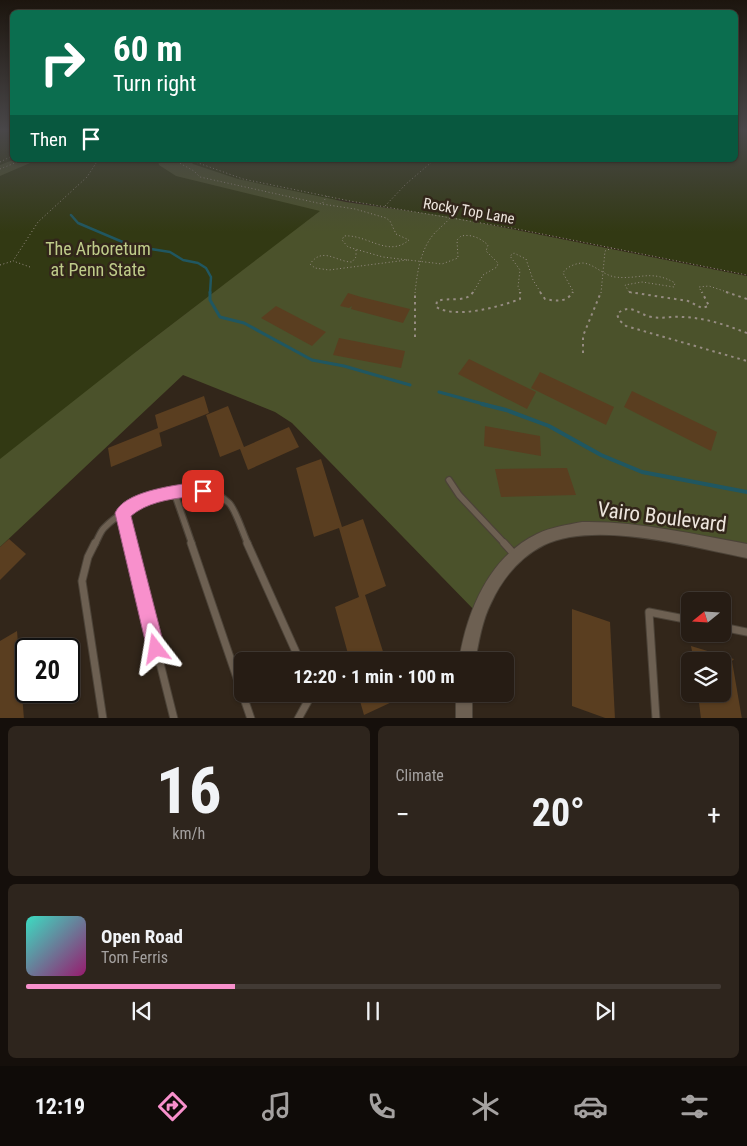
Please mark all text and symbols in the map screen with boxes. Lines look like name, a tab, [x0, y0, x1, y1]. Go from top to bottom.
text: 60 m	[113, 29, 182, 70]
icon: right	[30, 30, 95, 95]
text: Turn right	[113, 71, 196, 96]
icon: arrive	[77, 125, 105, 153]
text: Then	[30, 128, 67, 151]
street label: Rocky Top Lane	[422, 194, 516, 228]
park label: The Arboretum at Penn State	[45, 238, 151, 280]
pin	[182, 470, 224, 512]
icon: arrive	[189, 477, 217, 505]
street label: Vairo Boulevard	[596, 497, 728, 537]
north arrow	[681, 592, 731, 642]
map controls	[681, 592, 731, 702]
position arrow	[129, 622, 181, 674]
speed limit sign: 20	[15, 638, 80, 703]
button: layers	[681, 652, 731, 702]
text: 12:20 · 1 min · 100 m	[293, 665, 455, 688]
text: 16	[156, 753, 222, 829]
text: Climate	[396, 766, 444, 785]
text: 20°	[532, 791, 585, 835]
text: −	[396, 798, 410, 831]
text: +	[707, 798, 721, 831]
text: km/h	[172, 824, 205, 843]
text: Open Road	[101, 925, 183, 948]
text: Tom Ferris	[101, 948, 168, 967]
icon: previous	[128, 997, 156, 1025]
icon: pause	[359, 997, 387, 1025]
icon: next	[591, 997, 619, 1025]
icon: directions	[155, 1089, 190, 1124]
icon: music	[259, 1089, 294, 1124]
icon: phone	[364, 1089, 399, 1124]
icon: climate	[468, 1089, 503, 1124]
icon: car	[573, 1089, 608, 1124]
icon: filters	[677, 1089, 712, 1124]
text: 12:19	[35, 1094, 85, 1119]

